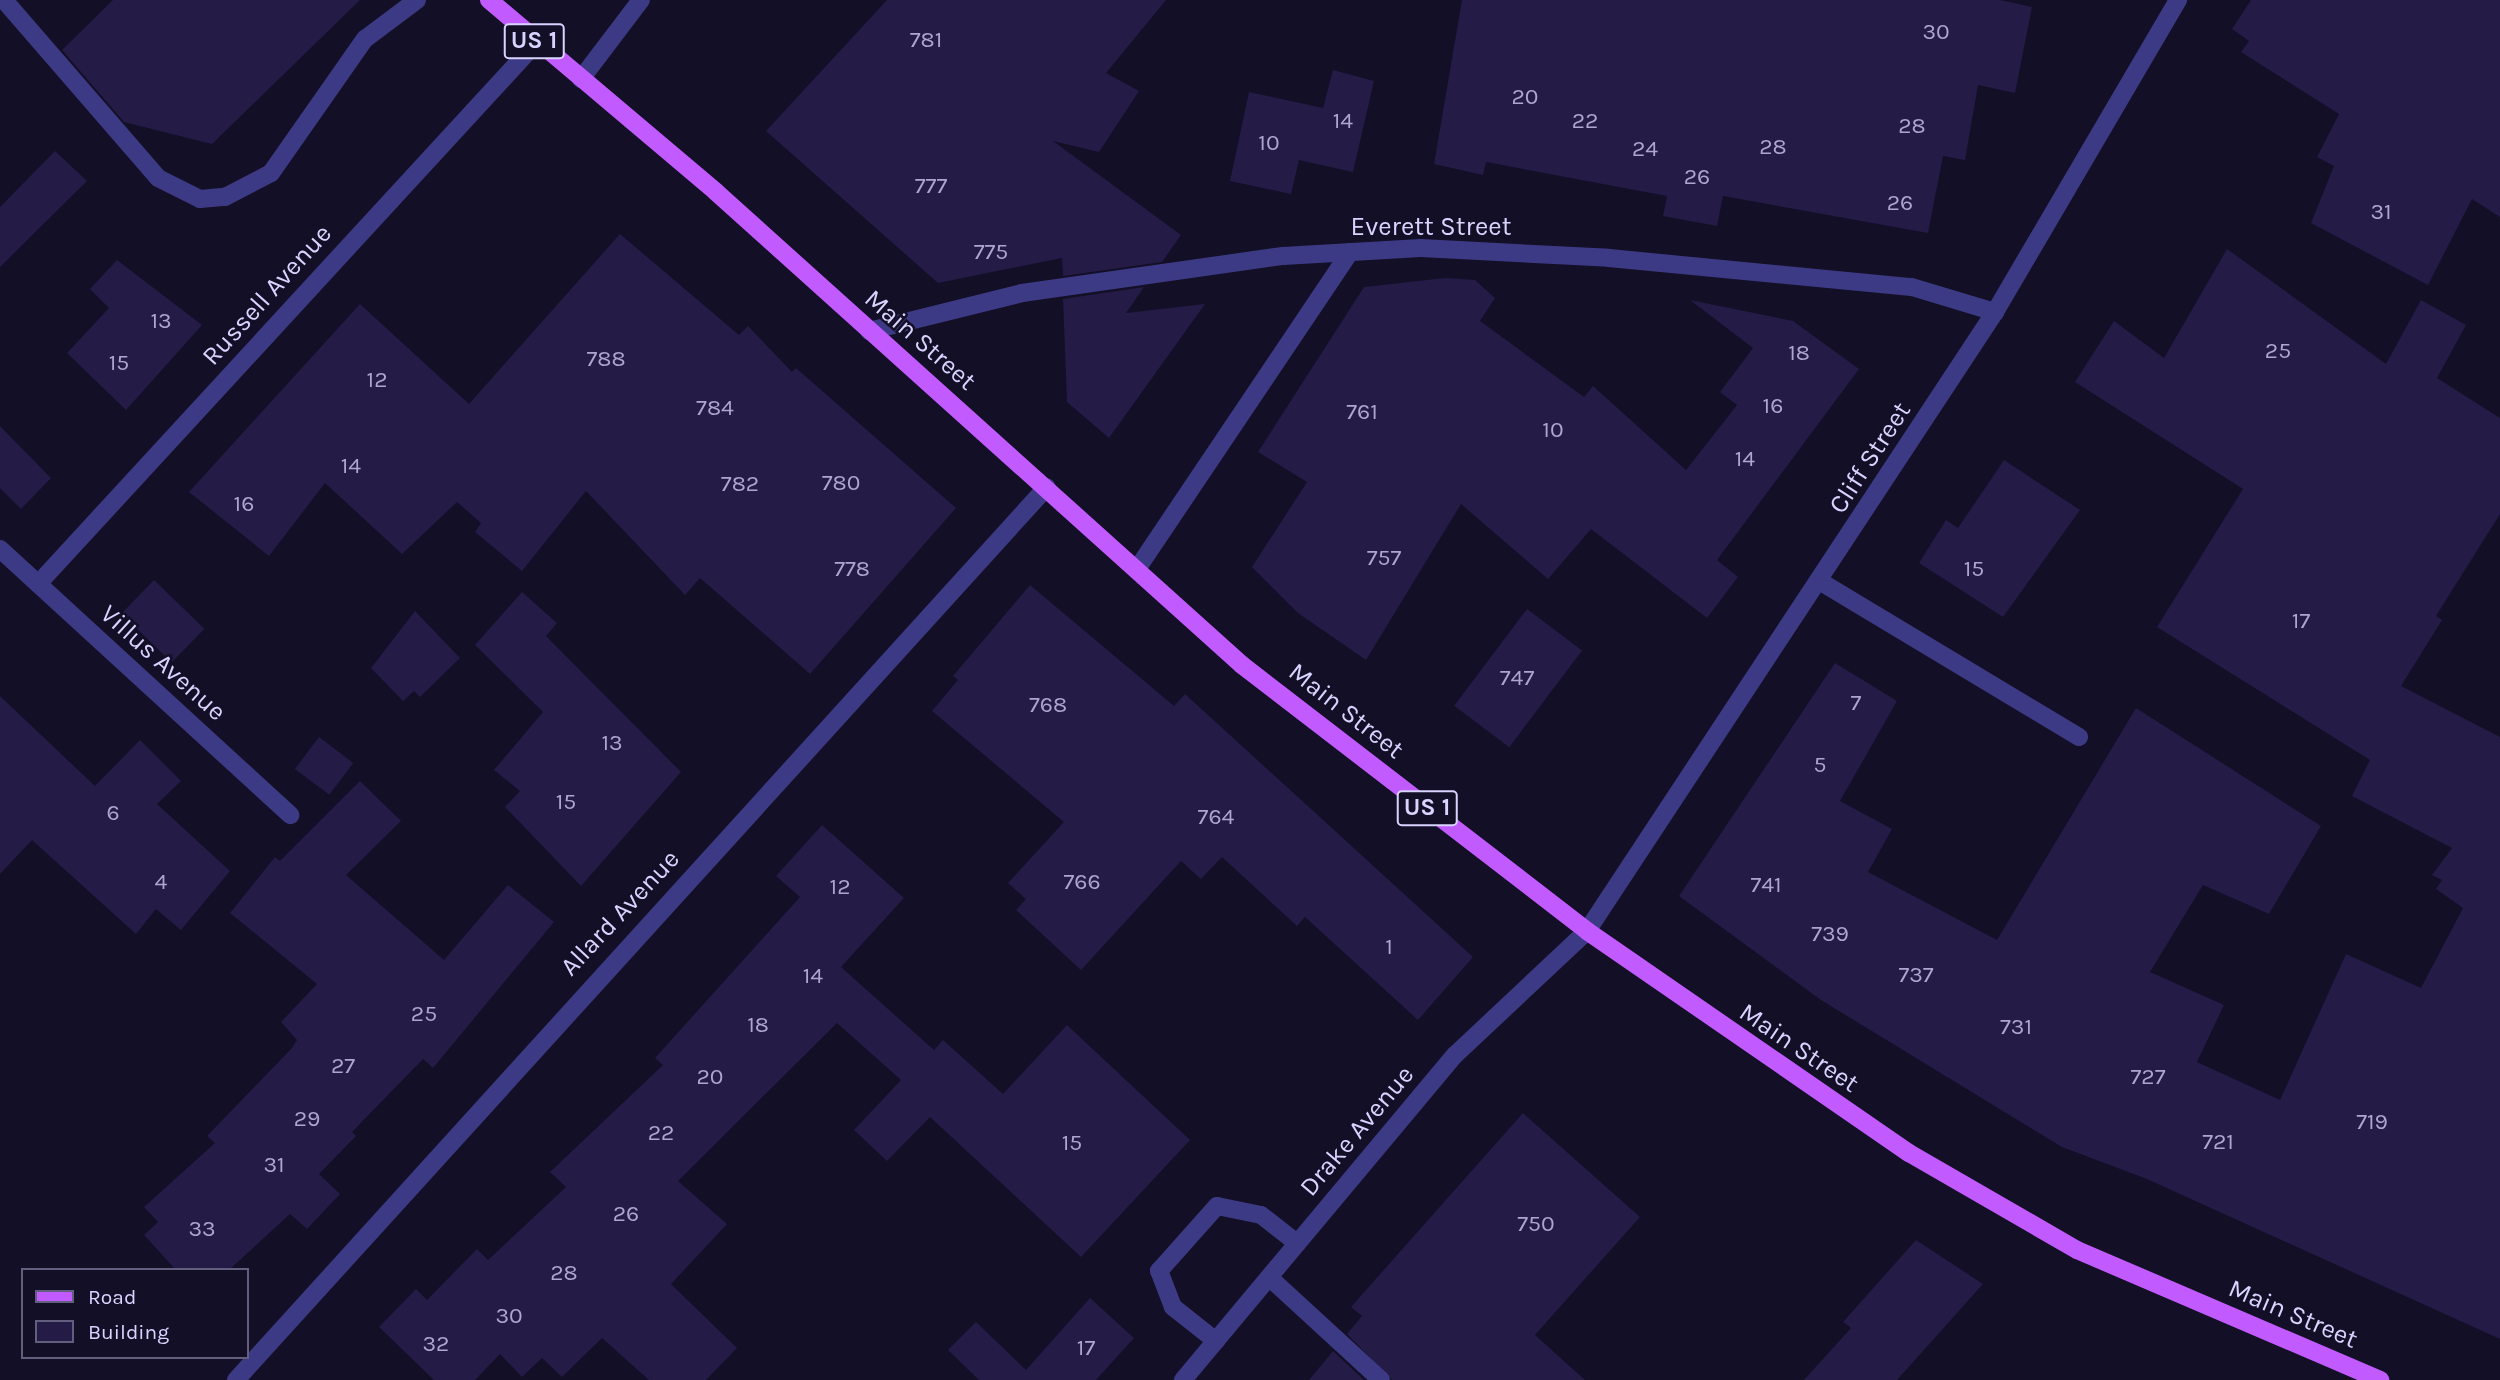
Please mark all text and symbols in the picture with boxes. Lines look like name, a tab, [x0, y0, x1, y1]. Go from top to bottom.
house number: 30	[1922, 18, 1950, 46]
road number: US 1	[503, 20, 566, 61]
house number: 781	[910, 26, 942, 54]
house number: 20	[1512, 83, 1538, 111]
house number: 14	[1333, 107, 1353, 135]
house number: 22	[1572, 107, 1598, 135]
house number: 28	[1898, 112, 1926, 140]
house number: 10	[1258, 129, 1280, 157]
house number: 28	[1759, 133, 1787, 161]
house number: 24	[1632, 135, 1658, 163]
house number: 26	[1684, 163, 1710, 191]
house number: 777	[915, 172, 947, 200]
house number: 26	[1887, 189, 1913, 217]
house number: 31	[2370, 198, 2392, 226]
street label: Everett Street	[1351, 211, 1511, 243]
street label: Russell Avenue	[196, 218, 338, 372]
house number: 775	[974, 238, 1008, 266]
street label: Main Street	[858, 283, 982, 397]
house number: 13	[150, 307, 172, 335]
house number: 25	[2265, 337, 2291, 365]
house number: 18	[1788, 339, 1810, 367]
house number: 788	[586, 345, 626, 373]
house number: 15	[109, 349, 129, 377]
house number: 12	[367, 366, 387, 394]
house number: 16	[1763, 392, 1783, 420]
house number: 784	[696, 394, 734, 422]
street label: Cliff Street	[1823, 397, 1917, 519]
house number: 761	[1346, 398, 1378, 426]
house number: 10	[1542, 416, 1564, 444]
house number: 14	[1735, 445, 1755, 473]
house number: 14	[341, 452, 361, 480]
house number: 780	[822, 469, 860, 497]
house number: 782	[721, 470, 759, 498]
house number: 16	[234, 490, 254, 518]
house number: 757	[1367, 544, 1401, 572]
house number: 778	[834, 555, 870, 583]
house number: 15	[1964, 555, 1984, 583]
street label: Villus Avenue	[94, 599, 232, 727]
house number: 17	[2292, 607, 2310, 635]
street label: Main Street	[1282, 656, 1410, 766]
house number: 747	[1500, 664, 1534, 692]
house number: 7	[1851, 689, 1861, 717]
house number: 768	[1029, 691, 1067, 719]
house number: 13	[601, 729, 623, 757]
house number: 5	[1814, 751, 1826, 779]
house number: 15	[556, 788, 576, 816]
road number: US 1	[1396, 788, 1458, 828]
house number: 6	[106, 799, 120, 827]
house number: 764	[1198, 803, 1234, 831]
street label: Allard Avenue	[554, 844, 686, 982]
house number: 4	[155, 868, 167, 896]
house number: 766	[1063, 868, 1101, 896]
house number: 741	[1750, 871, 1782, 899]
house number: 12	[830, 873, 850, 901]
house number: 739	[1811, 920, 1849, 948]
house number: 1	[1385, 933, 1393, 961]
house number: 737	[1898, 961, 1934, 989]
house number: 14	[803, 962, 823, 990]
street label: Main Street	[1733, 997, 1865, 1099]
house number: 25	[411, 1000, 437, 1028]
house number: 18	[747, 1011, 769, 1039]
house number: 731	[2000, 1013, 2032, 1041]
house number: 27	[331, 1052, 355, 1080]
street label: Drake Avenue	[1293, 1059, 1421, 1203]
house number: 20	[697, 1063, 723, 1091]
house number: 727	[2131, 1063, 2165, 1091]
house number: 29	[294, 1105, 320, 1133]
house number: 719	[2356, 1108, 2388, 1136]
house number: 22	[648, 1119, 674, 1147]
house number: 721	[2202, 1128, 2234, 1156]
house number: 15	[1062, 1129, 1082, 1157]
house number: 31	[263, 1151, 285, 1179]
house number: 26	[613, 1200, 639, 1228]
house number: 750	[1517, 1210, 1555, 1238]
house number: 33	[188, 1215, 216, 1243]
house number: 28	[550, 1259, 578, 1287]
legend	[21, 1268, 248, 1359]
street label: Main Street	[2224, 1273, 2362, 1355]
text: Road	[88, 1285, 136, 1309]
house number: 30	[495, 1302, 523, 1330]
text: Building	[88, 1320, 169, 1344]
house number: 32	[423, 1330, 449, 1358]
house number: 17	[1077, 1334, 1095, 1362]

